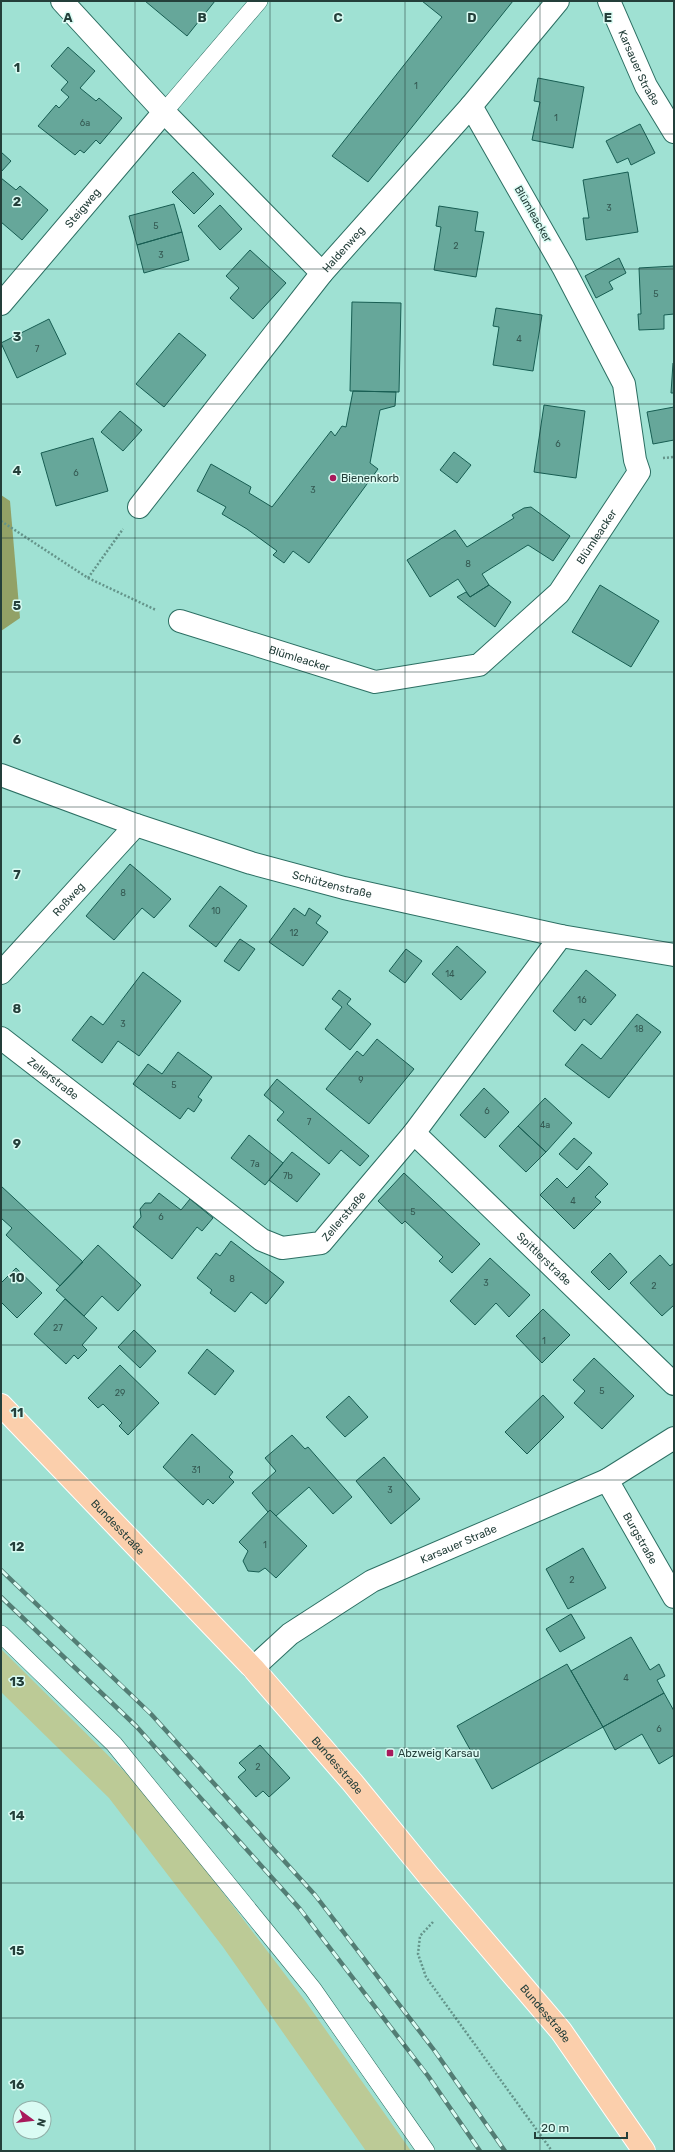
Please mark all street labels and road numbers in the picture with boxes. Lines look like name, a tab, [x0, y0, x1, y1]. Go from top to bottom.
street label: Karsauer Straße	[616, 28, 663, 108]
street label: Blümleacker	[512, 183, 555, 245]
street label: Steigweg	[62, 185, 103, 230]
street label: Haldenweg	[319, 223, 367, 275]
street label: Blümleacker	[573, 506, 620, 567]
street label: Blümleacker	[267, 643, 332, 674]
street label: Schützenstraße	[291, 868, 373, 900]
street label: Roßweg	[50, 880, 87, 919]
street label: Zellerstraße	[25, 1055, 81, 1102]
street label: Zellerstraße	[319, 1189, 368, 1244]
street label: Spittlerstraße	[514, 1230, 574, 1288]
street label: Bundesstraße	[88, 1497, 147, 1557]
street label: Burgstraße	[620, 1510, 660, 1566]
street label: Karsauer Straße	[418, 1522, 499, 1566]
street label: Bundesstraße	[309, 1734, 366, 1797]
street label: Bundesstraße	[518, 1982, 573, 2045]

